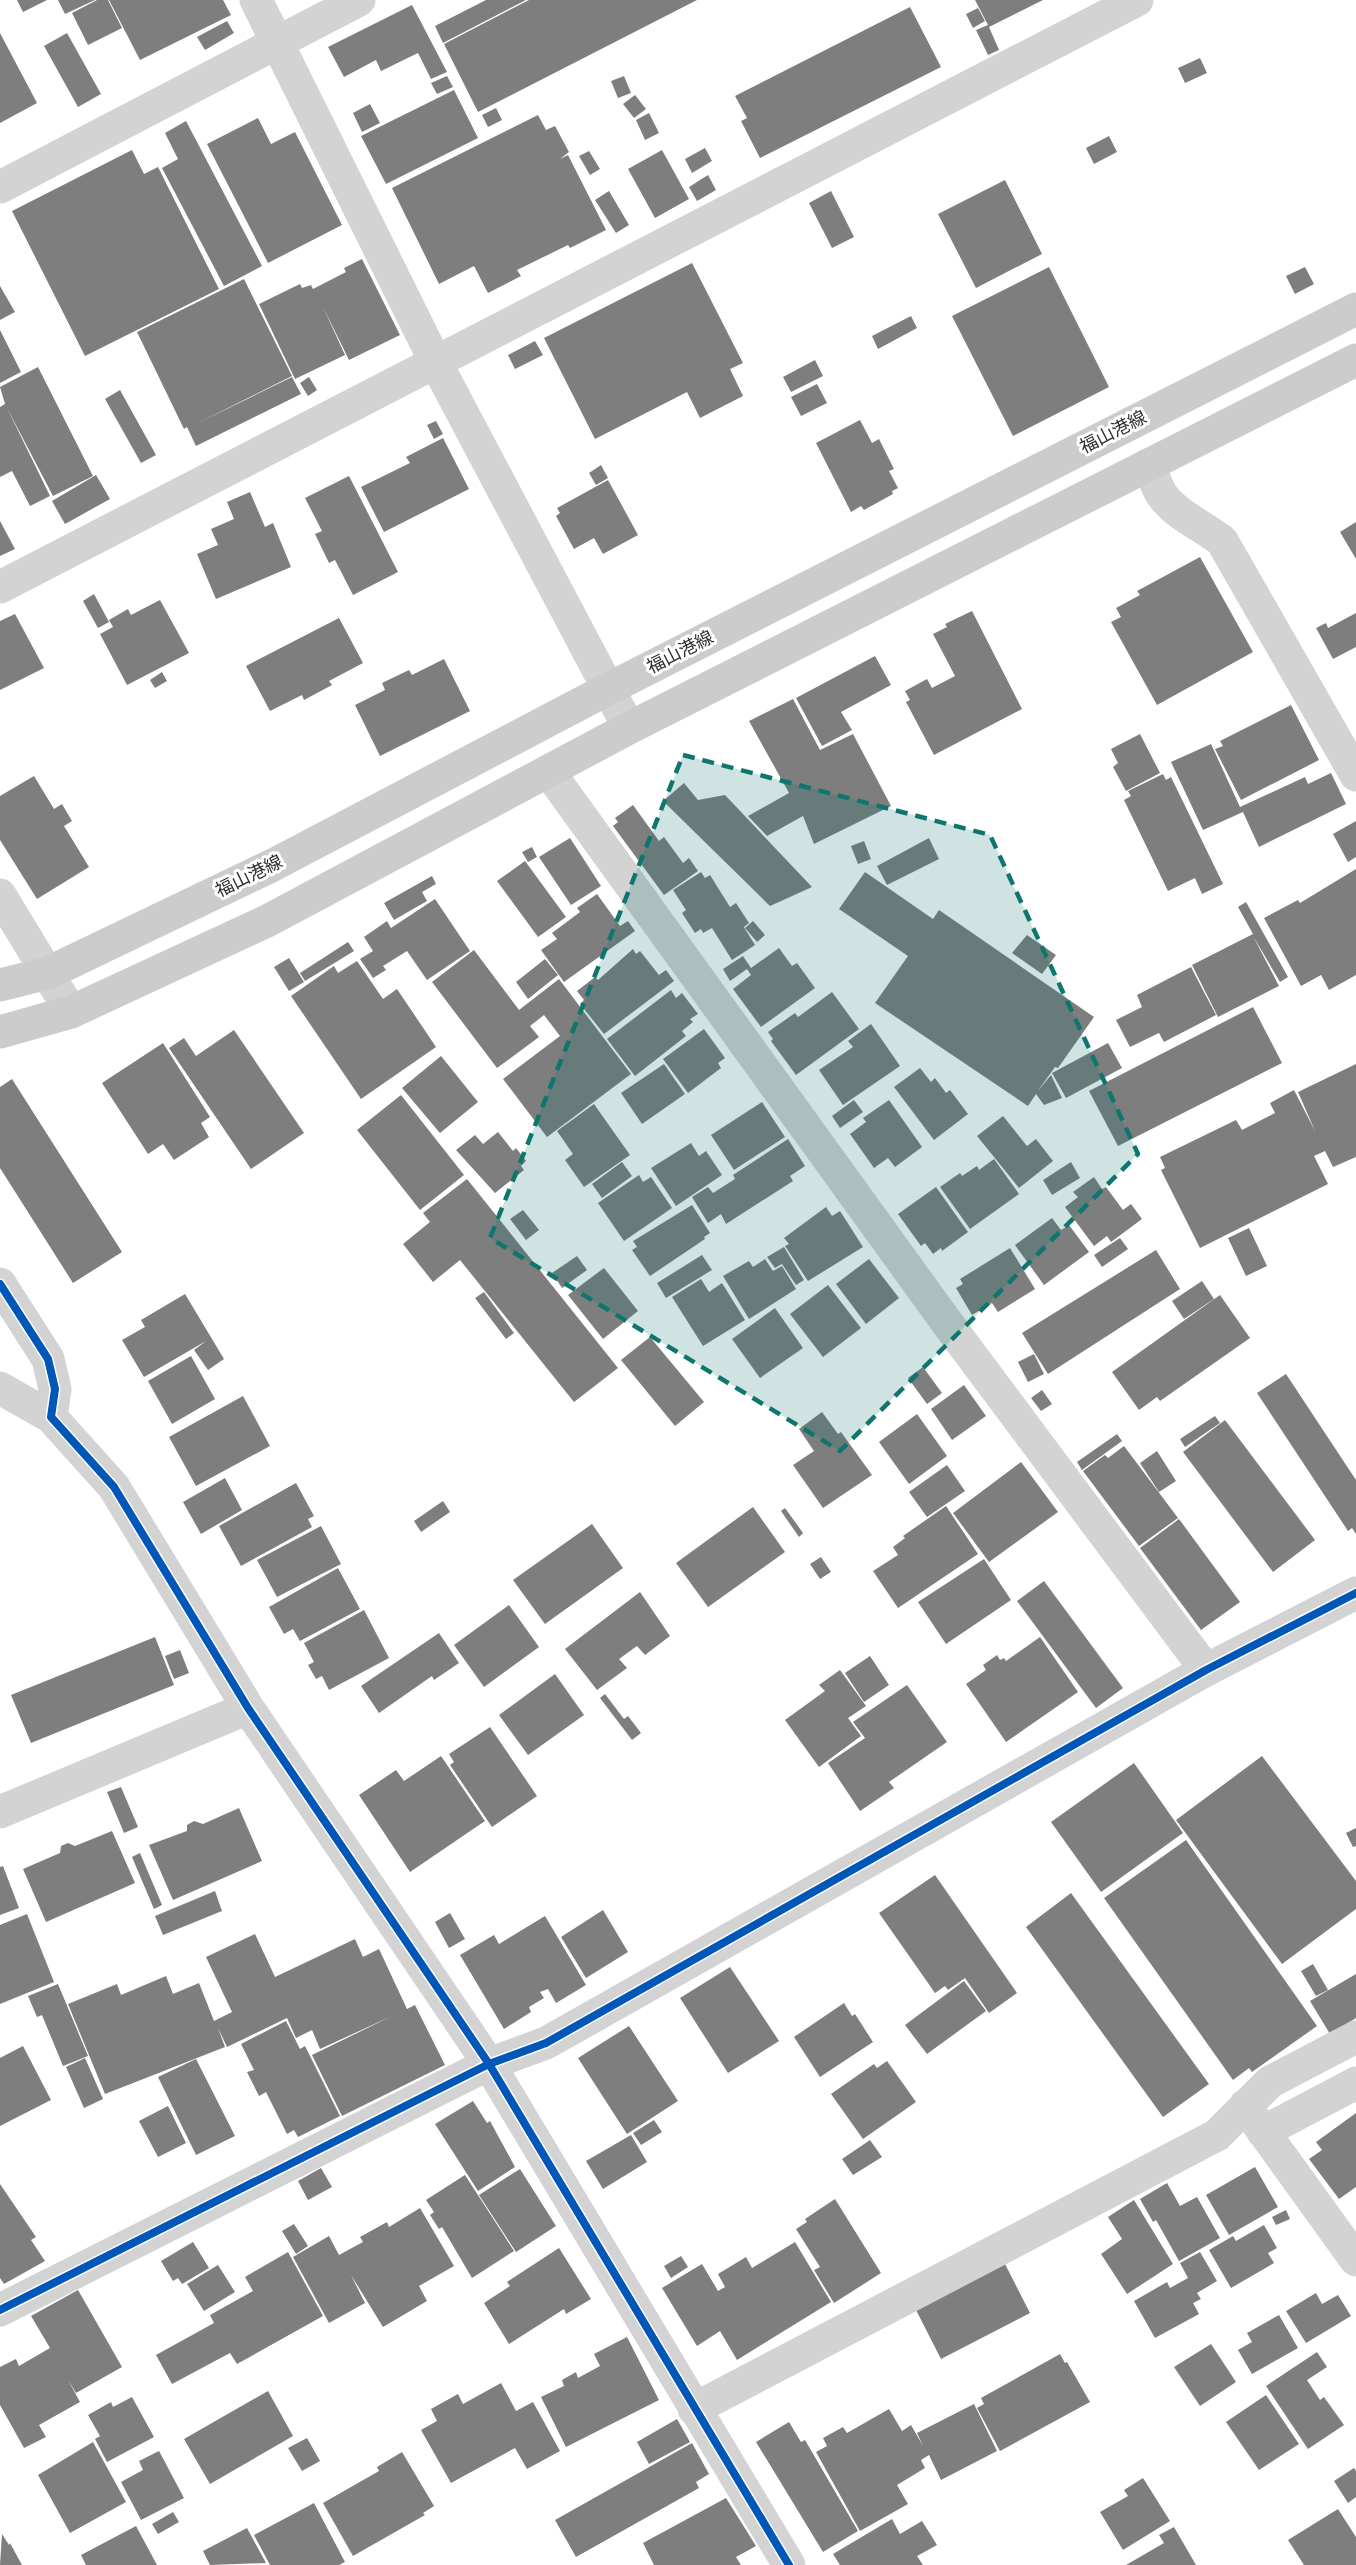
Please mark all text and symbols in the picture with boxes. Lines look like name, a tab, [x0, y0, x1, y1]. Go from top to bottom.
street label: 福山港線	[1076, 406, 1150, 458]
street label: 福山港線	[643, 626, 717, 678]
street label: 福山港線	[212, 850, 286, 902]

